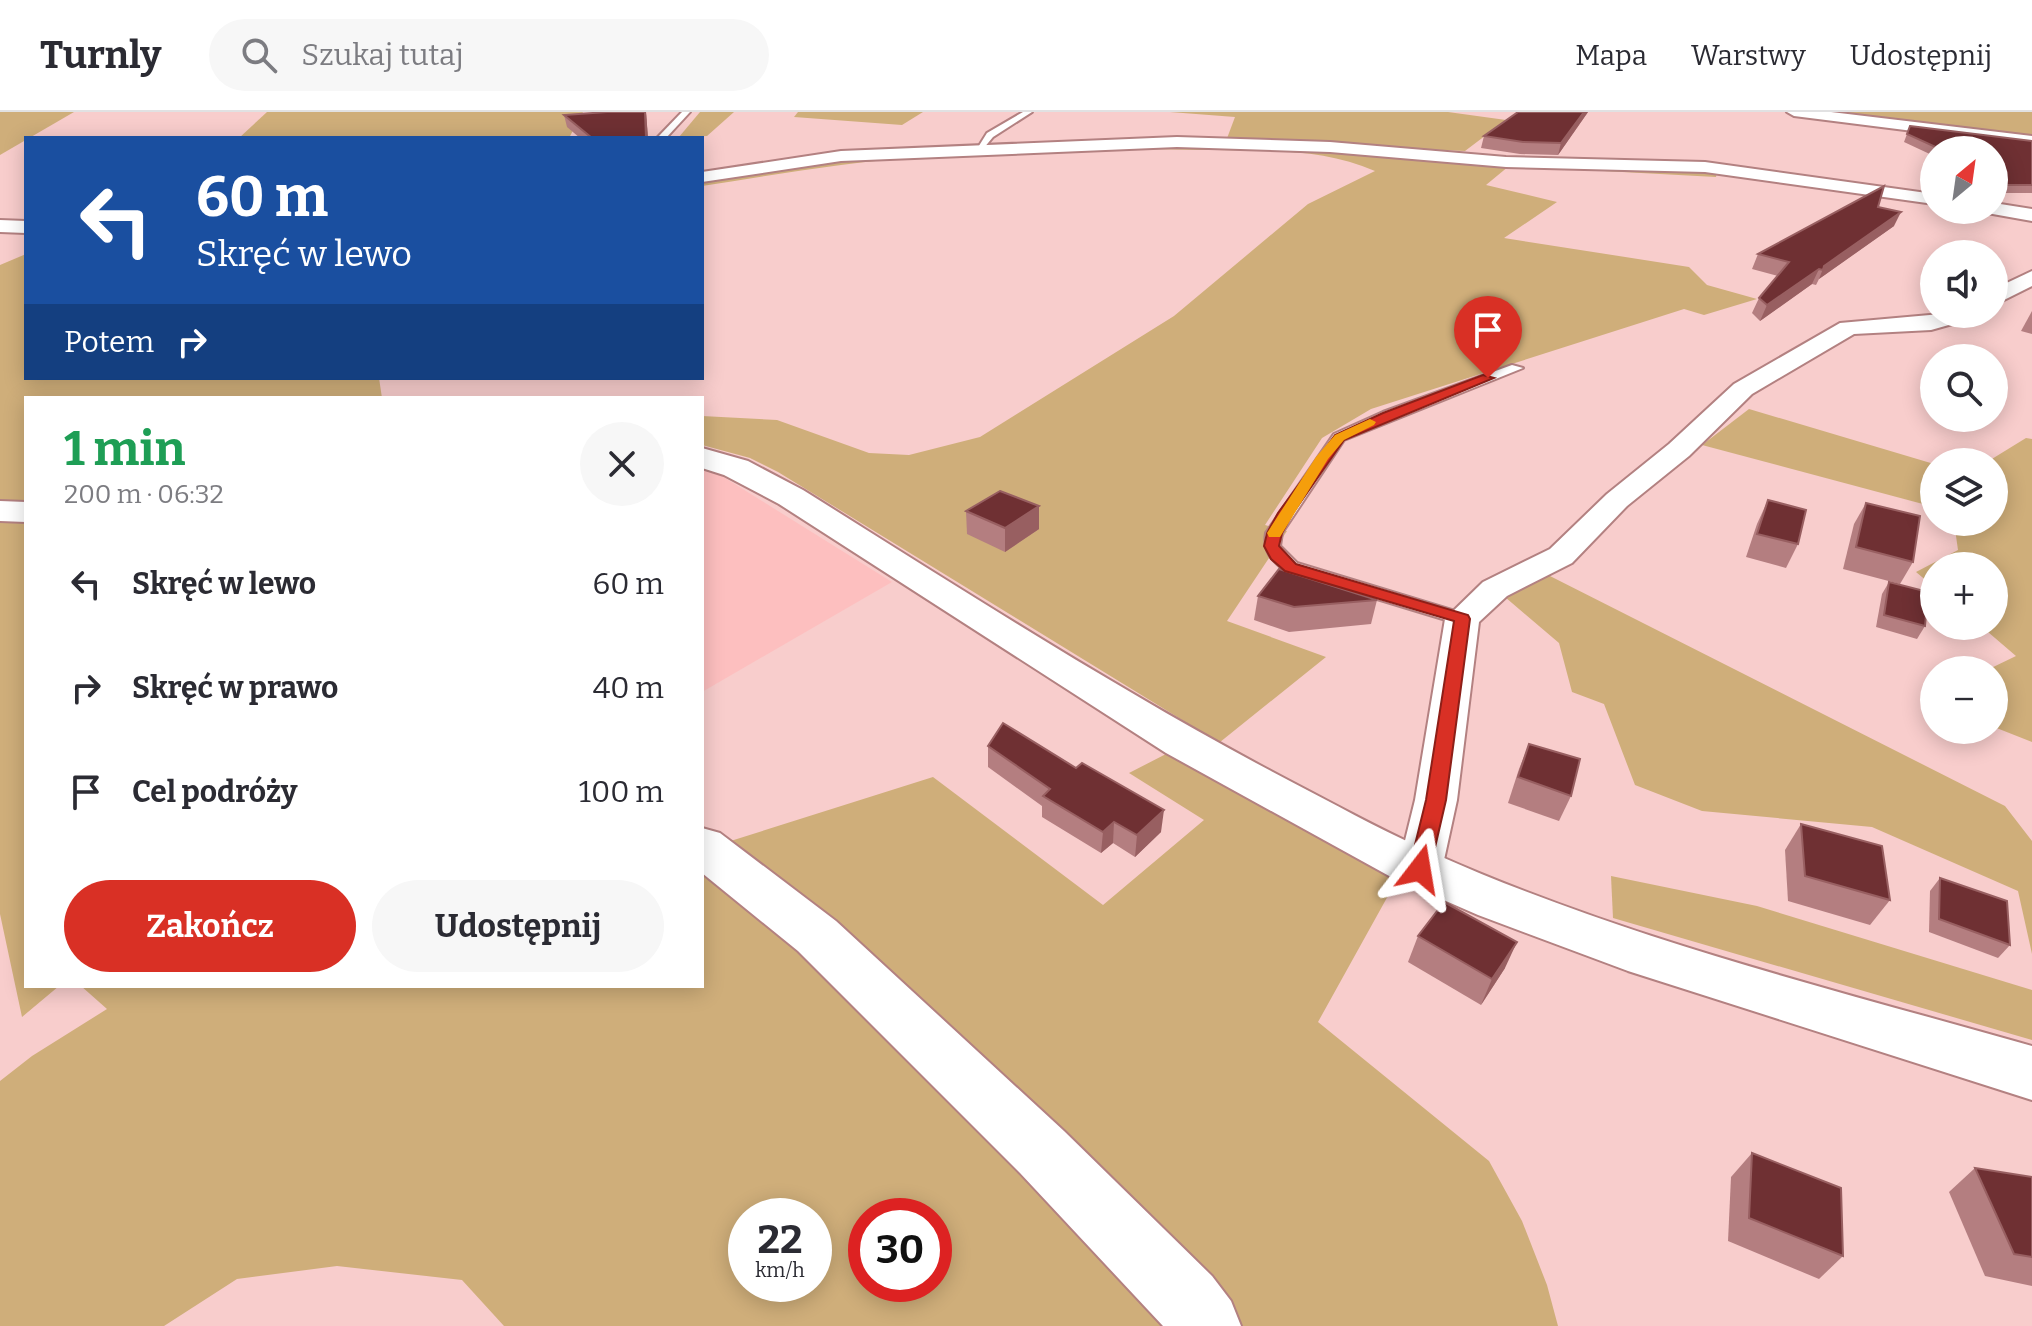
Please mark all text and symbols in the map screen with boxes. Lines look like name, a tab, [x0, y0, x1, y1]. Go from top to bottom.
search box	[209, 19, 769, 91]
text: Turnly	[40, 32, 161, 78]
icon: search	[237, 33, 281, 77]
text: Szukaj tutaj	[301, 37, 464, 73]
text: Mapa	[1575, 39, 1647, 72]
text: Warstwy	[1691, 39, 1806, 72]
text: Udostępnij	[1850, 39, 1992, 72]
north arrow	[1920, 136, 2008, 224]
map controls	[1920, 136, 2008, 744]
text: 60 m	[196, 164, 328, 231]
icon: left	[64, 168, 168, 272]
text: Skręć w lewo	[196, 232, 412, 276]
button: sound	[1920, 240, 2008, 328]
pin	[1454, 296, 1522, 378]
icon: arrive	[1466, 308, 1510, 352]
icon: right	[170, 320, 214, 364]
text: Potem	[64, 324, 154, 360]
button: search	[1920, 344, 2008, 432]
text: 1 min	[64, 420, 185, 478]
button: close	[580, 422, 664, 506]
button: layers	[1920, 448, 2008, 536]
text: 200 m · 06:32	[64, 479, 224, 510]
button: +	[1920, 552, 2008, 640]
icon: left	[64, 562, 108, 606]
text: Skręć w lewo	[132, 566, 316, 602]
text: 60 m	[593, 566, 664, 602]
button: −	[1920, 656, 2008, 744]
icon: right	[64, 666, 108, 710]
text: Skręć w prawo	[132, 670, 338, 706]
text: 40 m	[593, 670, 664, 706]
icon: arrive	[64, 770, 108, 814]
text: Cel podróży	[132, 774, 297, 810]
text: 100 m	[579, 774, 664, 810]
position arrow	[1378, 827, 1462, 911]
button: Zakończ	[64, 880, 356, 972]
button: Udostępnij	[372, 880, 664, 972]
speed limit sign: 30	[848, 1198, 952, 1302]
text: 22	[757, 1216, 803, 1264]
text: km/h	[755, 1258, 805, 1282]

